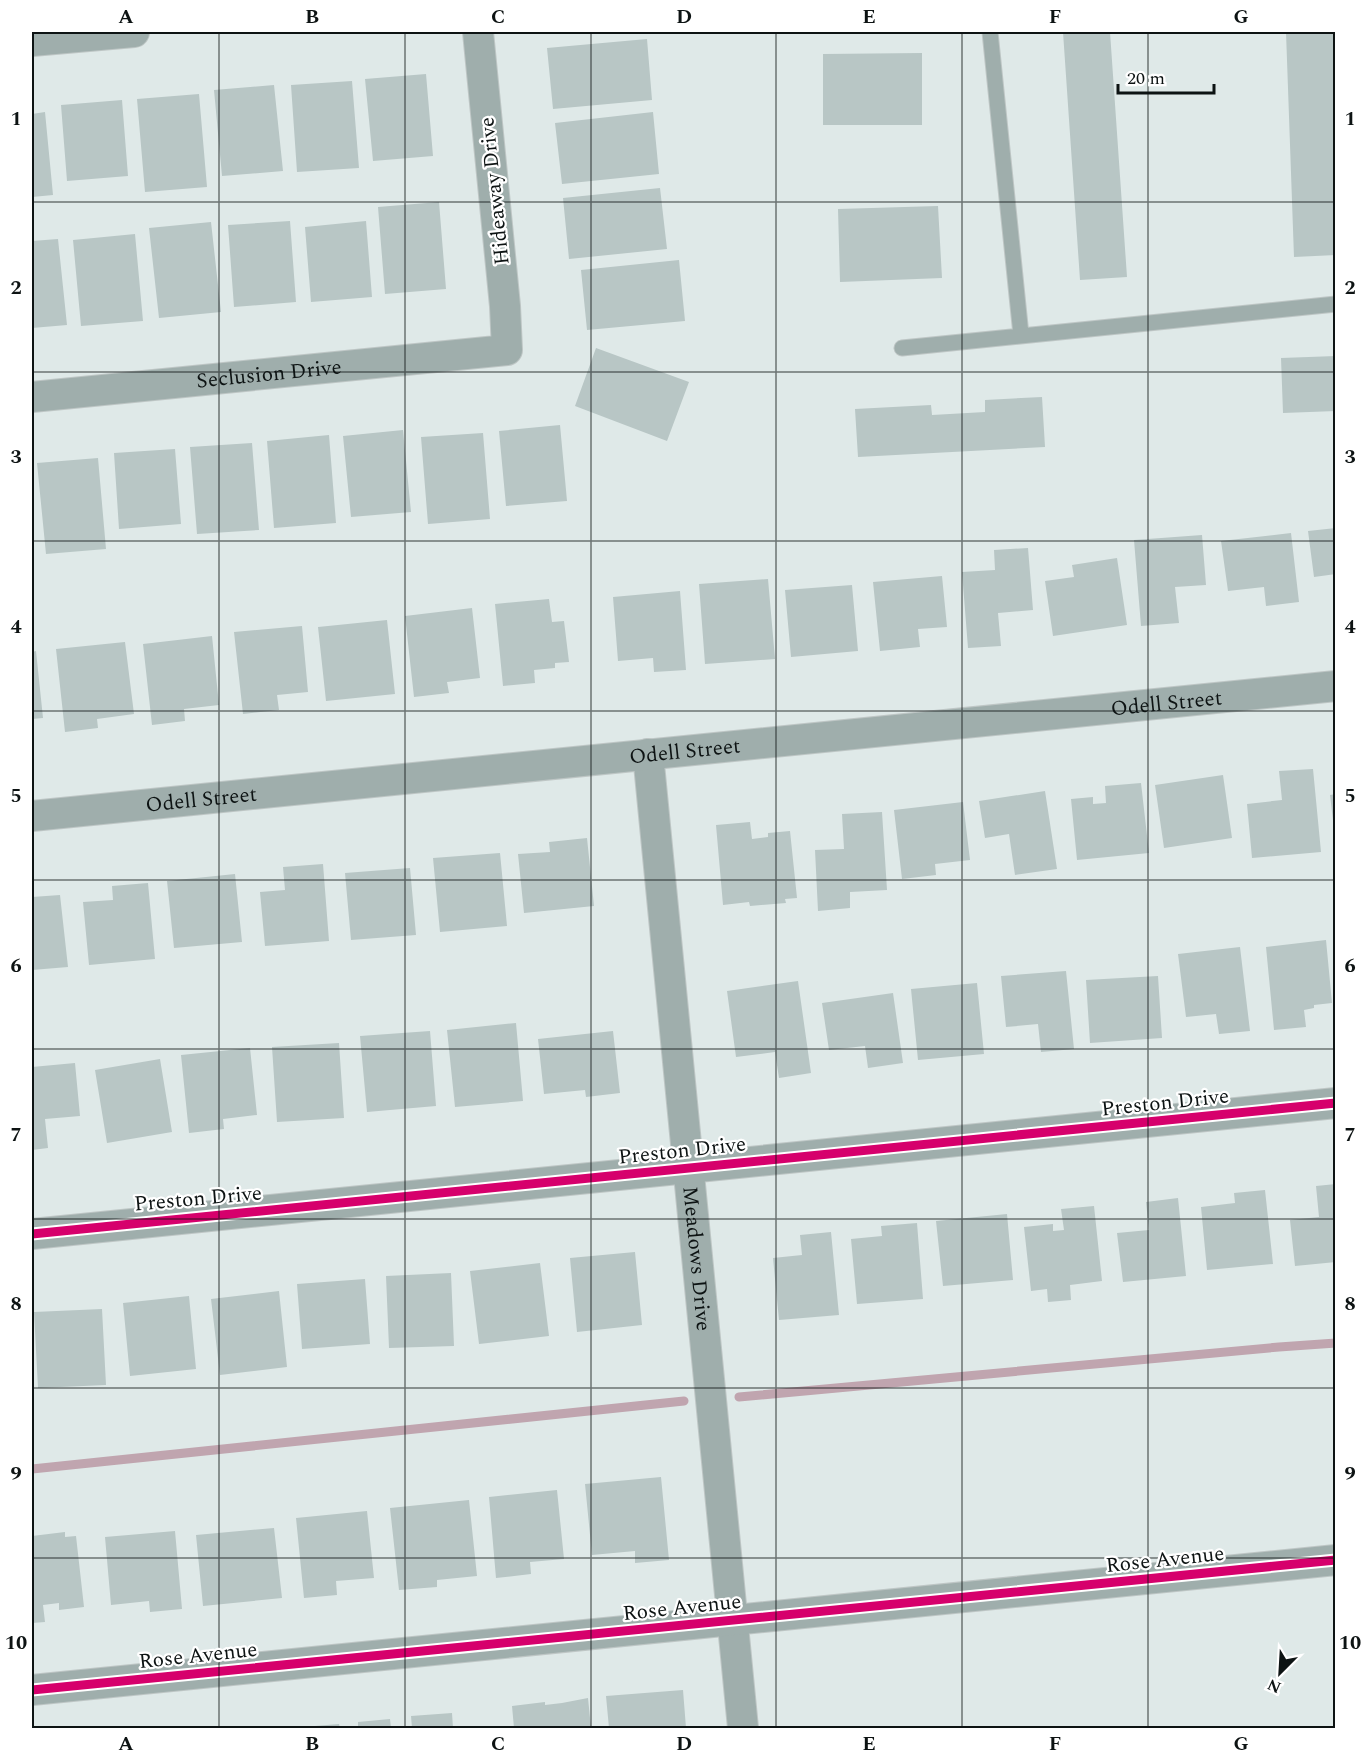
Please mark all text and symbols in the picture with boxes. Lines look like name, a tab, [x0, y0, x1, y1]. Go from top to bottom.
text: A	[118, 2, 134, 32]
text: B	[305, 2, 319, 32]
text: C	[491, 2, 505, 32]
text: D	[676, 2, 692, 32]
text: E	[862, 2, 876, 32]
text: F	[1049, 2, 1061, 32]
text: G	[1233, 2, 1249, 32]
scale bar	[1118, 57, 1214, 95]
text: 20 m	[1127, 65, 1165, 92]
text: 1	[10, 104, 22, 134]
text: 1	[1344, 104, 1356, 134]
street label: Hideaway Drive	[471, 115, 519, 266]
text: 2	[10, 273, 22, 303]
text: 2	[1344, 273, 1356, 303]
street label: Seclusion Drive	[195, 351, 343, 398]
text: 3	[10, 442, 22, 472]
text: 3	[1344, 442, 1356, 472]
text: 4	[10, 612, 22, 642]
text: 4	[1344, 612, 1356, 642]
street label: Odell Street	[1109, 682, 1224, 725]
street label: Odell Street	[628, 730, 742, 773]
street label: Odell Street	[144, 779, 258, 822]
text: 5	[10, 781, 22, 811]
text: 5	[1344, 781, 1356, 811]
text: 6	[10, 951, 22, 981]
text: 6	[1344, 951, 1356, 981]
street label: Preston Drive	[1100, 1080, 1231, 1126]
text: 7	[10, 1120, 22, 1150]
text: 7	[1344, 1120, 1356, 1150]
street label: Preston Drive	[617, 1128, 748, 1174]
street label: Preston Drive	[133, 1177, 263, 1221]
street label: Meadows Drive	[673, 1185, 719, 1333]
text: 8	[10, 1289, 22, 1319]
text: 8	[1344, 1289, 1356, 1319]
text: 9	[10, 1459, 22, 1489]
text: 9	[1344, 1459, 1356, 1489]
street label: Rose Avenue	[1104, 1538, 1226, 1582]
street label: Rose Avenue	[621, 1586, 743, 1630]
text: 10	[5, 1628, 27, 1658]
text: 10	[1339, 1628, 1361, 1658]
street label: Rose Avenue	[137, 1634, 259, 1678]
north arrow	[1250, 1643, 1310, 1703]
text: N	[1263, 1672, 1285, 1699]
text: A	[118, 1729, 134, 1759]
text: B	[305, 1729, 319, 1759]
text: C	[491, 1729, 505, 1759]
text: D	[676, 1729, 692, 1759]
text: E	[862, 1729, 876, 1759]
text: F	[1049, 1729, 1061, 1759]
text: G	[1233, 1729, 1249, 1759]

